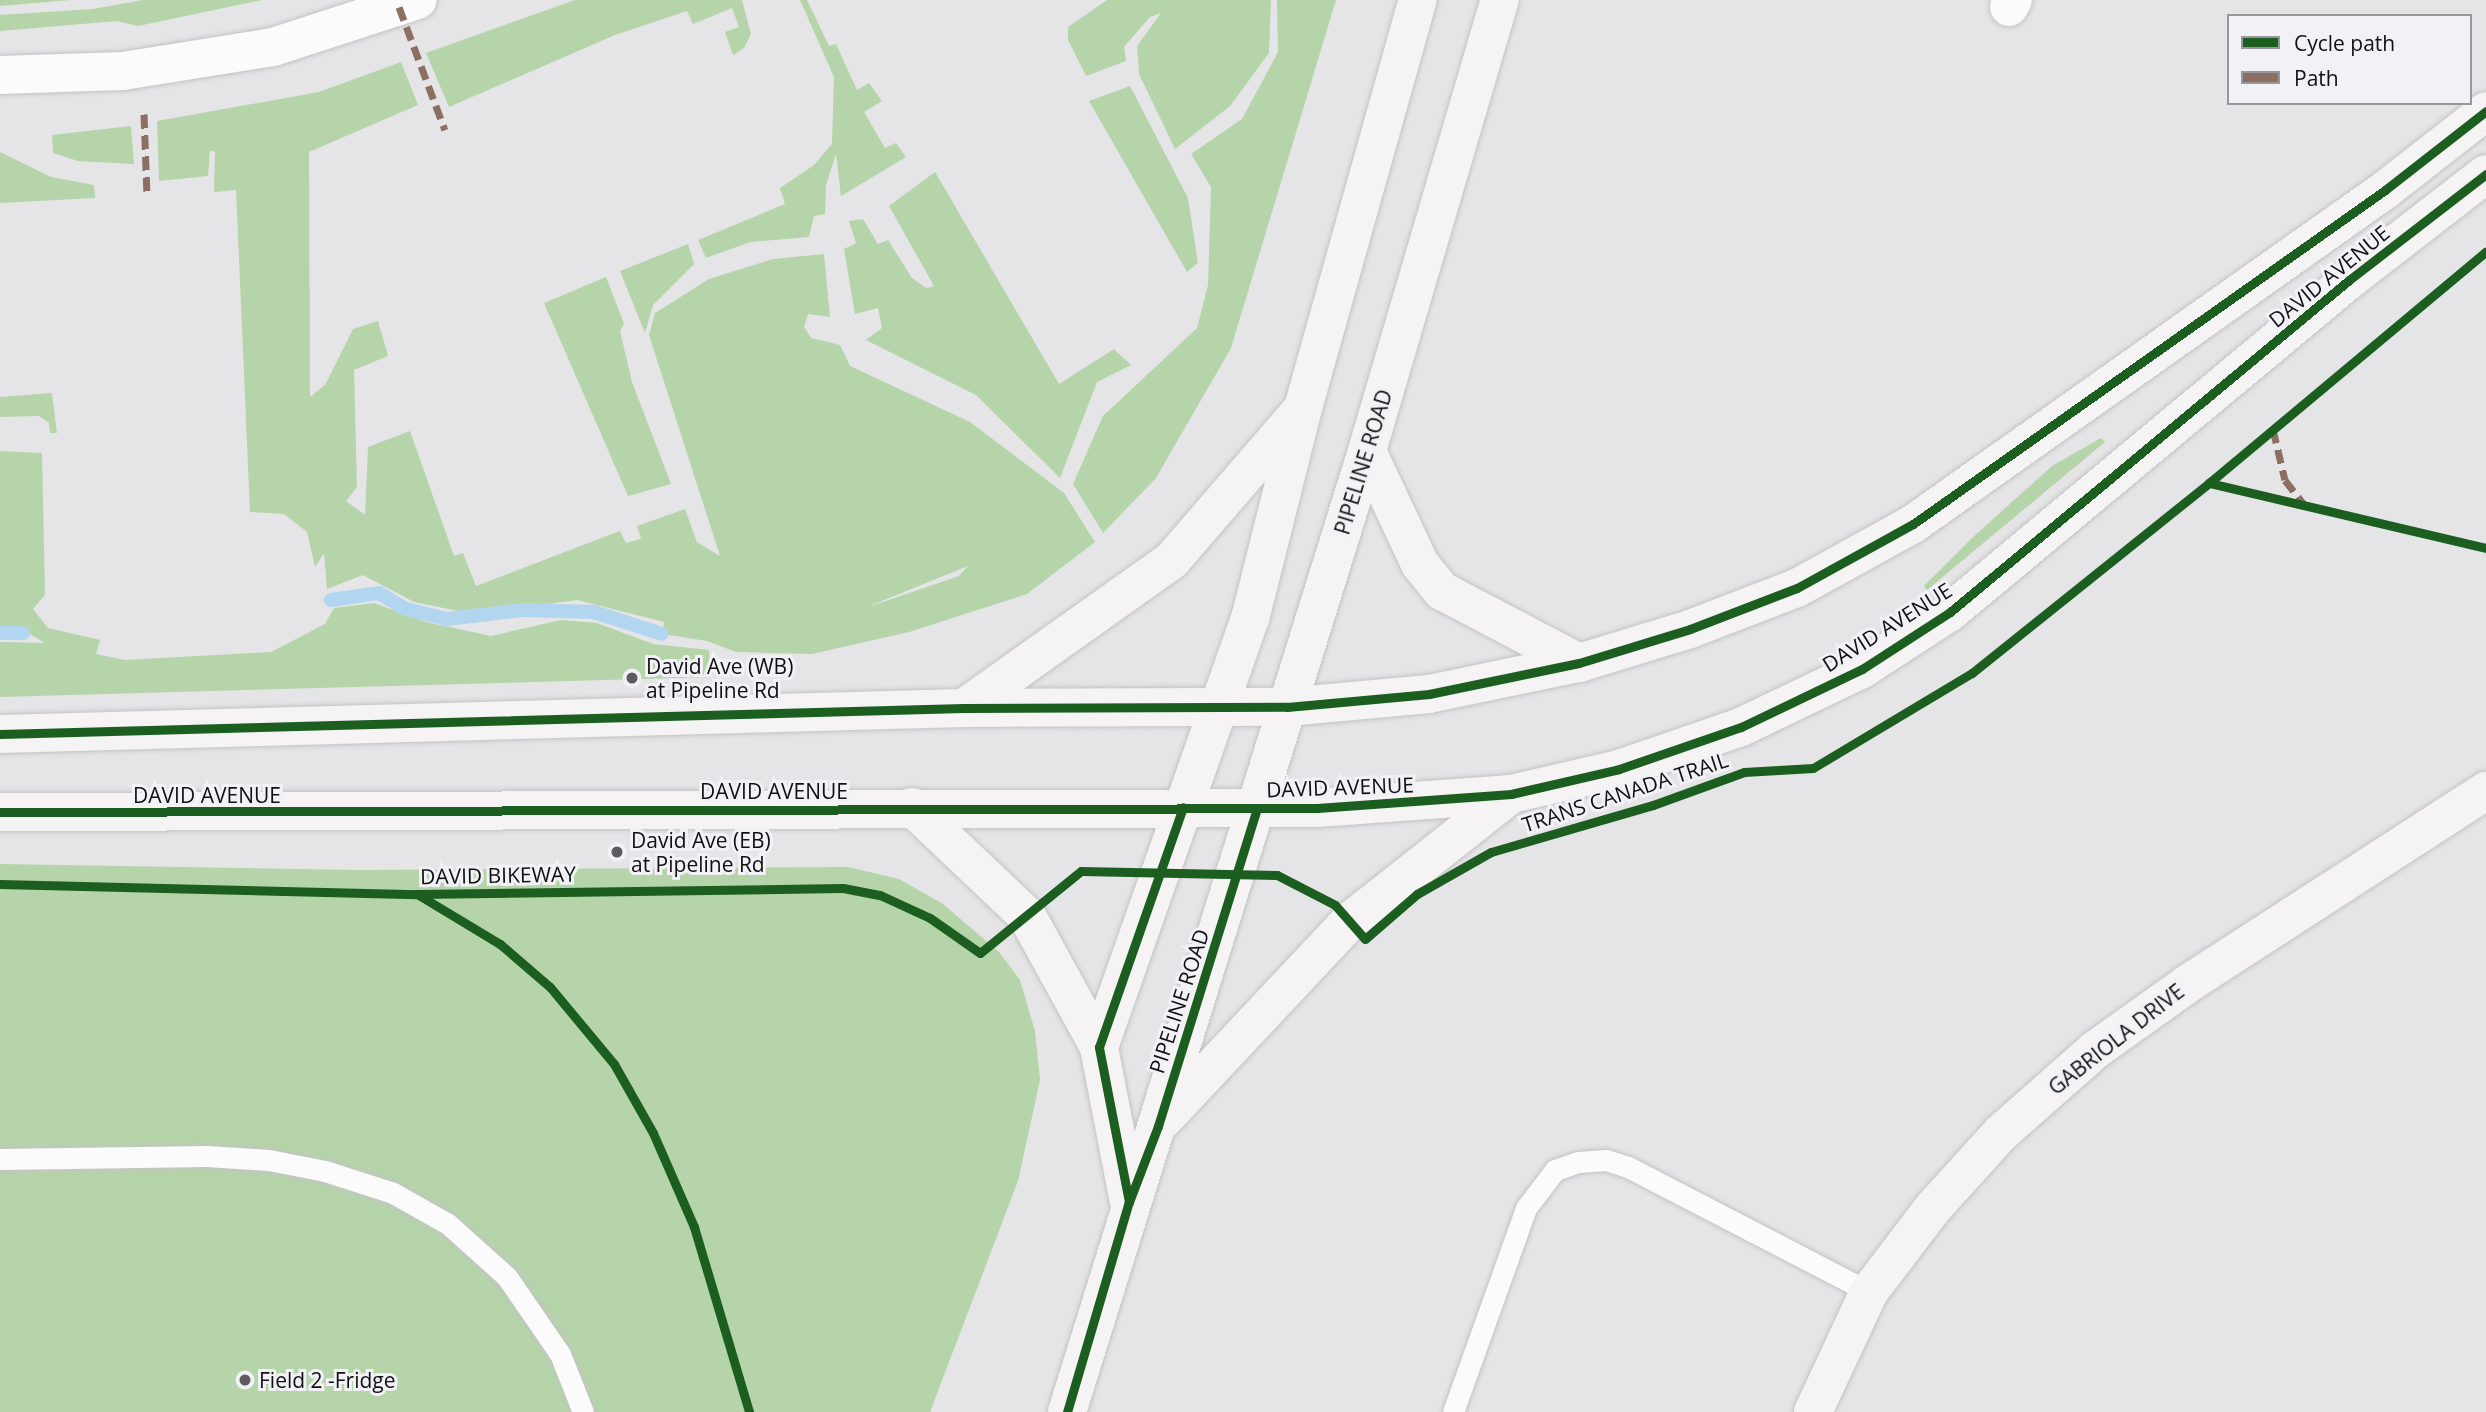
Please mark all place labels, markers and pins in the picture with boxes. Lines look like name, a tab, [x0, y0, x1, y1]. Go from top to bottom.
place label: David Ave (WB) at Pipeline Rd	[646, 653, 793, 703]
marker: David Ave (WB) at Pipeline Rd	[624, 670, 640, 686]
place label: David Ave (EB) at Pipeline Rd	[631, 827, 771, 877]
marker: David Ave (EB) at Pipeline Rd	[609, 844, 625, 860]
place label: Field 2 -Fridge	[259, 1367, 396, 1393]
marker: Field 2 -Fridge	[237, 1372, 253, 1388]

